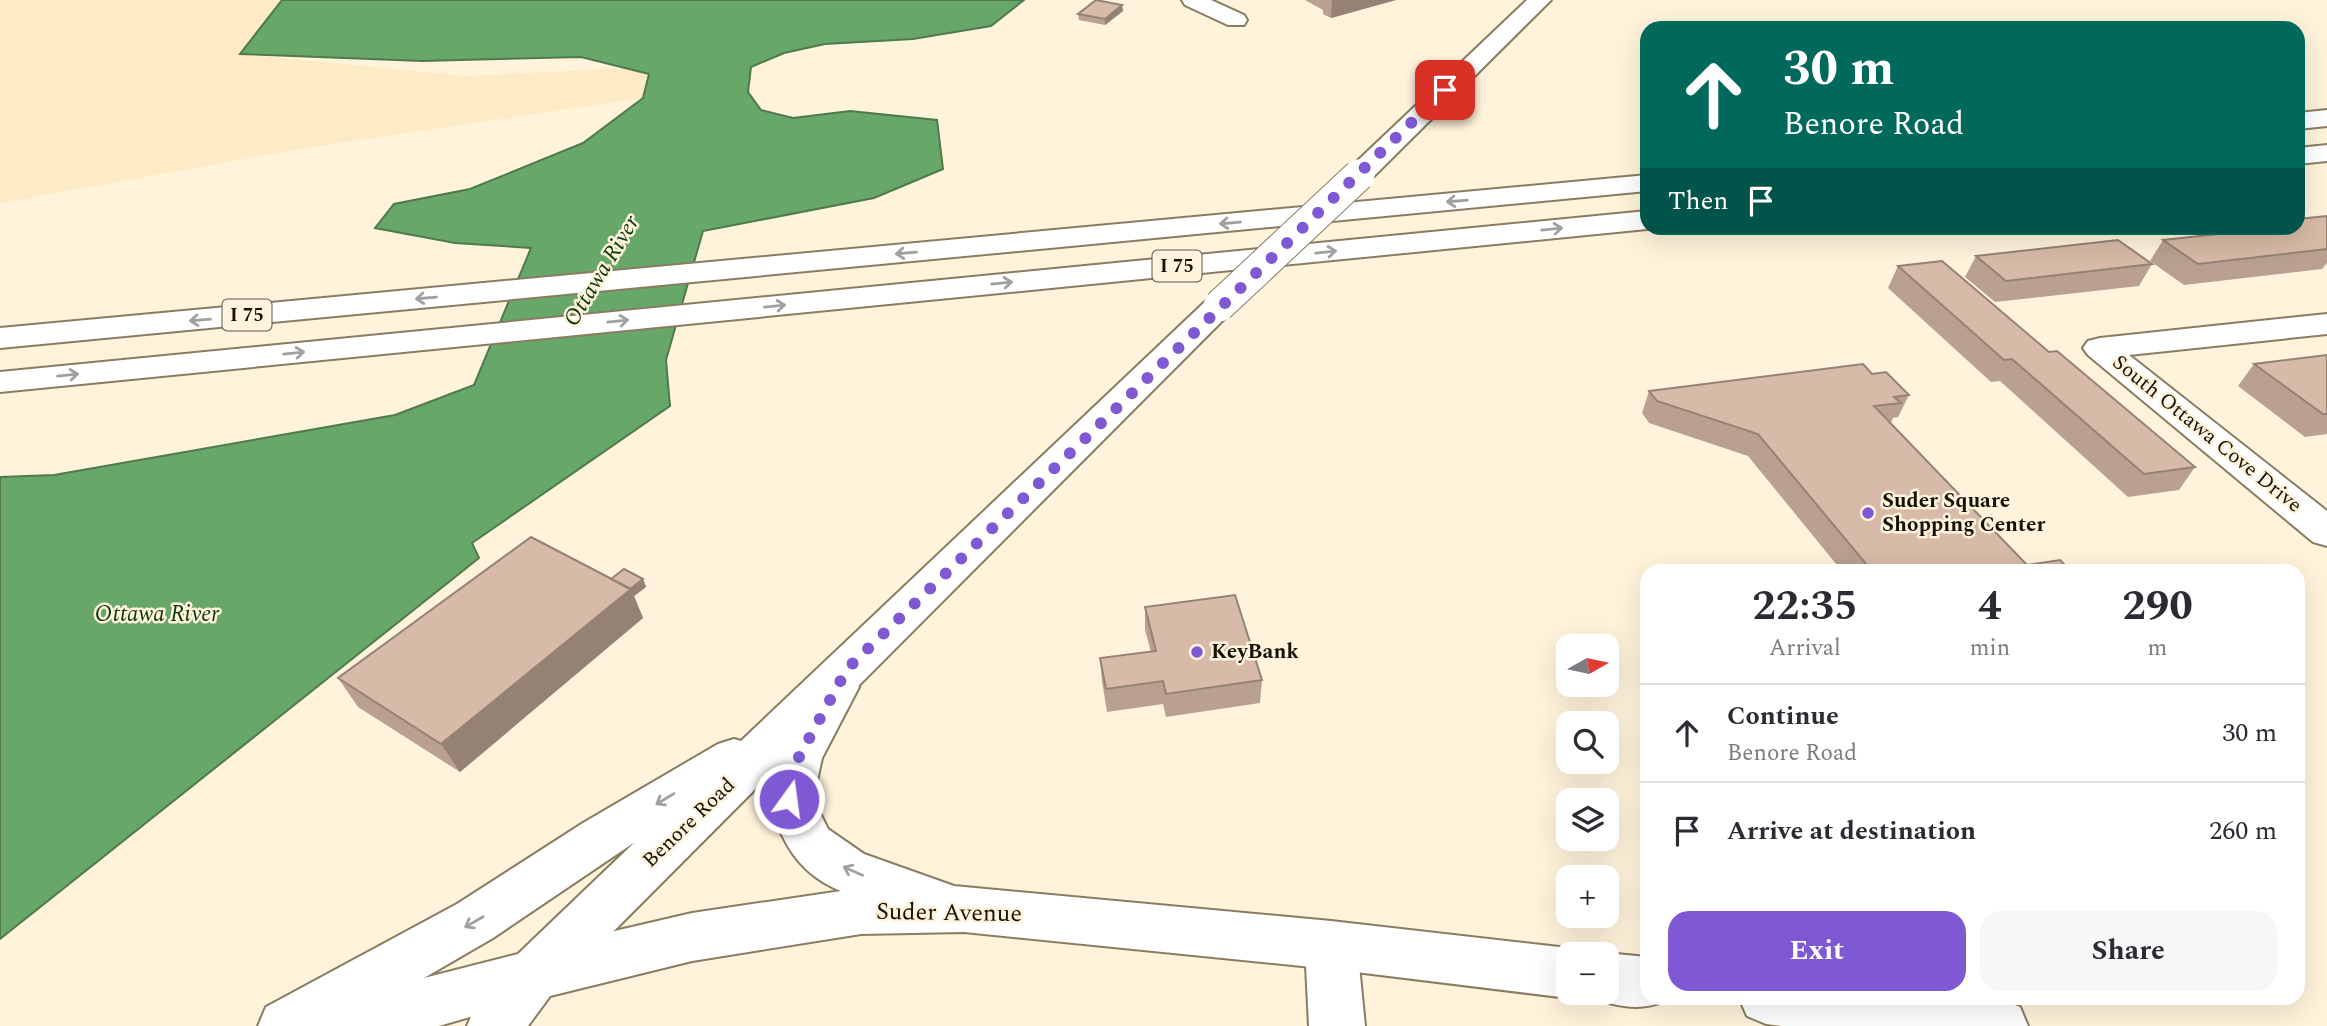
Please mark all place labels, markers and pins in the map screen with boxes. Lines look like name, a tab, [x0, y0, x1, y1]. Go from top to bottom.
pin	[1415, 60, 1475, 120]
place label: Suder Square Shopping Center	[1882, 485, 2045, 541]
marker: Suder Square Shopping Center	[1860, 505, 1876, 521]
place label: KeyBank	[1211, 636, 1299, 668]
marker: KeyBank	[1189, 644, 1205, 660]

